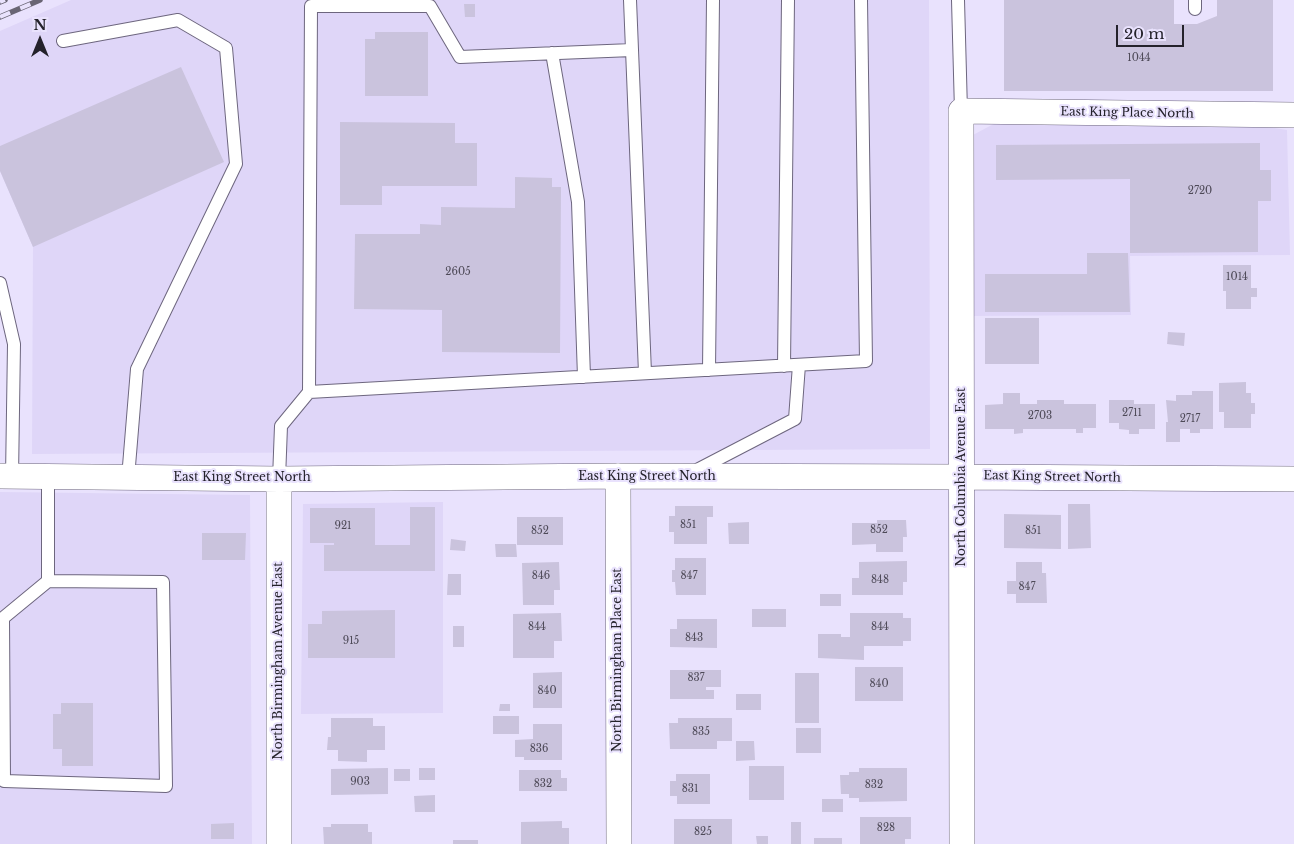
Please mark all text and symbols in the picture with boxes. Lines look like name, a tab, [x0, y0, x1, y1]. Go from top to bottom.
north arrow	[15, 15, 65, 65]
scale bar	[1119, 15, 1186, 47]
text: N	[33, 16, 47, 34]
text: 20 m	[1124, 24, 1164, 43]
house number: 1044	[1127, 52, 1151, 64]
street label: East King Place North	[1060, 105, 1194, 121]
house number: 2720	[1188, 185, 1212, 197]
house number: 2605	[445, 266, 471, 278]
house number: 1014	[1226, 271, 1248, 283]
street label: North Columbia Avenue East	[955, 387, 969, 567]
house number: 2711	[1122, 407, 1142, 419]
house number: 2703	[1028, 410, 1052, 422]
house number: 2717	[1180, 413, 1200, 425]
street label: East King Street North	[983, 469, 1121, 485]
street label: East King Street North	[578, 470, 716, 484]
street label: East King Street North	[173, 471, 311, 485]
house number: 851	[680, 519, 696, 531]
house number: 921	[334, 520, 352, 532]
house number: 852	[870, 524, 888, 536]
house number: 852	[531, 525, 549, 537]
house number: 851	[1025, 525, 1041, 537]
street label: North Birmingham Avenue East	[272, 562, 286, 760]
street label: North Birmingham Place East	[611, 568, 625, 752]
house number: 846	[532, 570, 550, 582]
house number: 847	[681, 570, 697, 582]
house number: 848	[871, 574, 889, 586]
house number: 847	[1019, 581, 1035, 593]
house number: 844	[528, 621, 546, 633]
house number: 844	[871, 621, 889, 633]
house number: 843	[685, 632, 703, 644]
house number: 915	[343, 635, 359, 647]
house number: 837	[687, 672, 705, 684]
house number: 840	[869, 678, 889, 690]
house number: 840	[537, 685, 557, 697]
house number: 835	[692, 726, 710, 738]
house number: 836	[530, 743, 548, 755]
house number: 903	[350, 776, 370, 788]
house number: 832	[534, 778, 552, 790]
house number: 832	[865, 779, 883, 791]
house number: 831	[682, 783, 698, 795]
house number: 828	[877, 822, 895, 834]
house number: 825	[694, 826, 712, 838]

